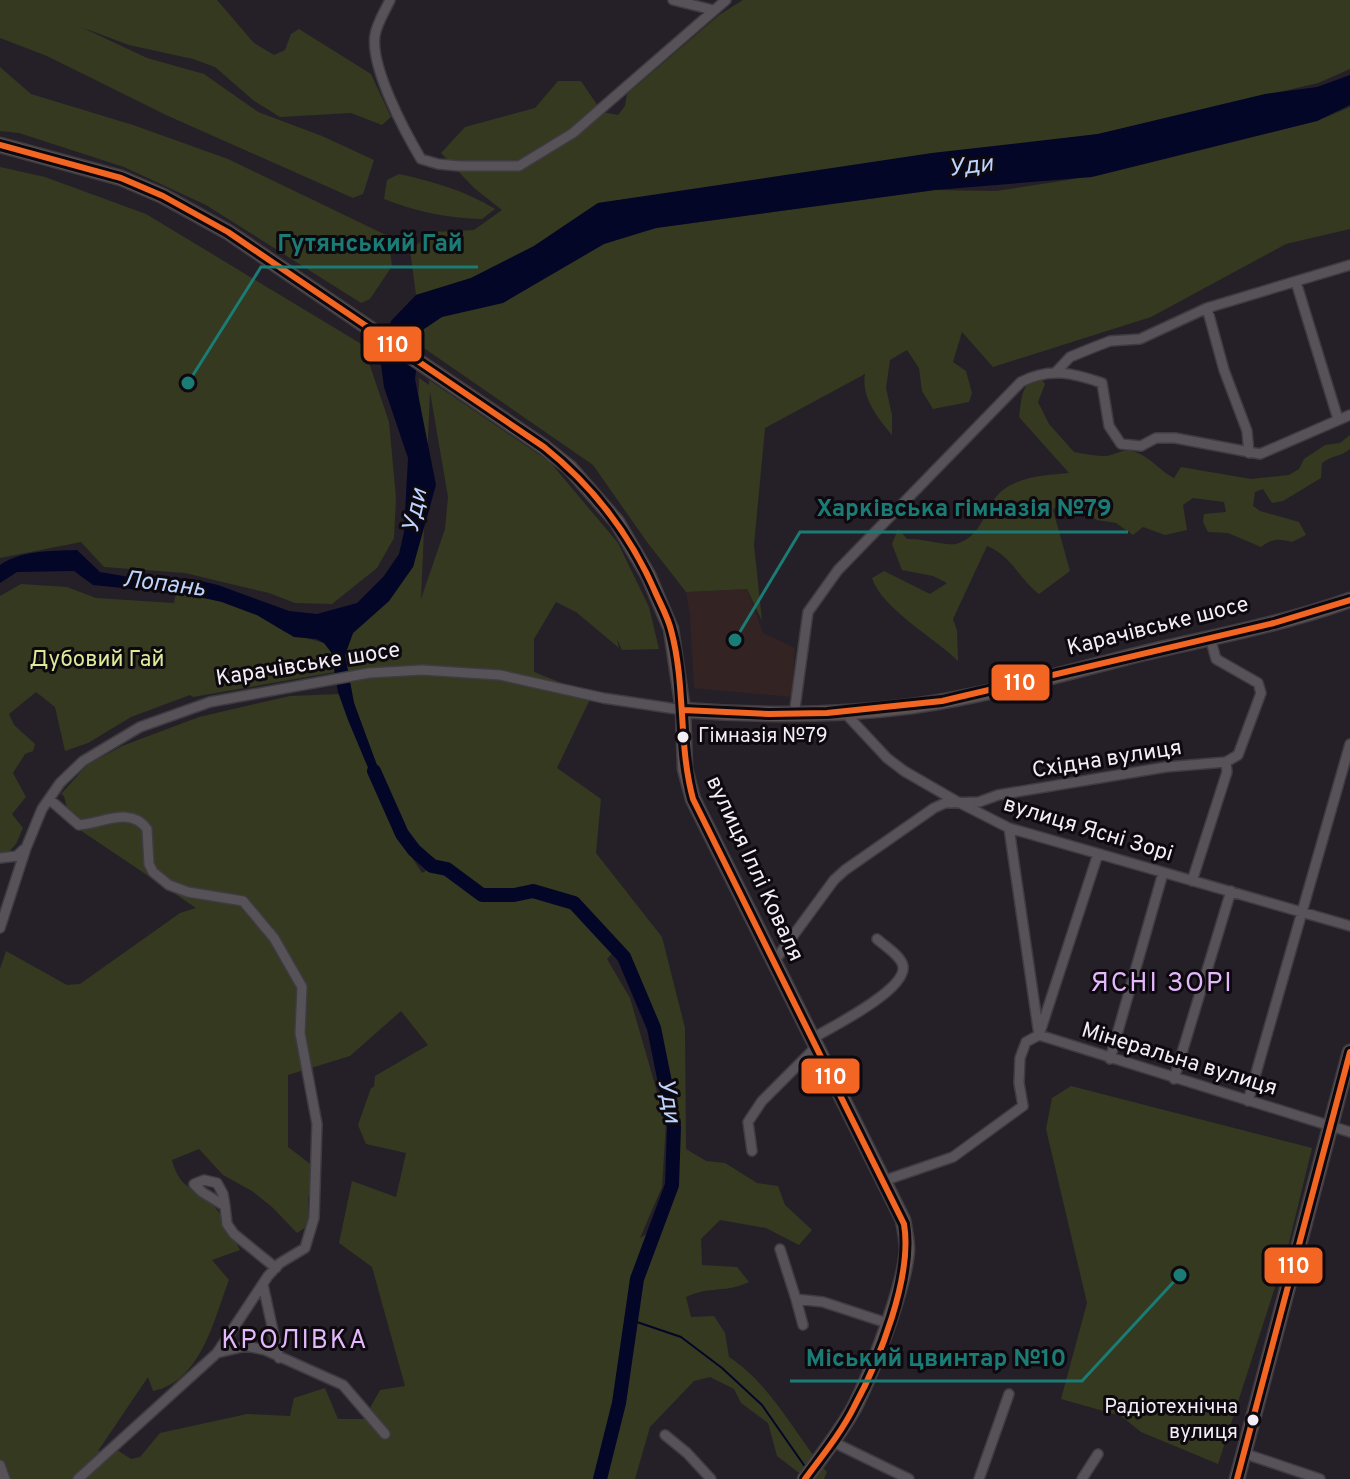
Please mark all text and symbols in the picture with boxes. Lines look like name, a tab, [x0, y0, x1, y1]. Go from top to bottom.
water label: Уди	[947, 149, 995, 185]
callout: Гутянський Гай	[261, 219, 478, 267]
text: Гутянський Гай	[277, 230, 463, 260]
line badge: 110	[362, 325, 423, 363]
text: 110	[377, 333, 409, 360]
callout: Харківська гімназія №79	[800, 484, 1128, 532]
water label: Уди	[397, 486, 435, 536]
text: Харківська гімназія №79	[816, 495, 1112, 525]
water label: Лопань	[121, 565, 207, 605]
street label: Карачівське шосе	[1064, 591, 1252, 663]
street label: Карачівське шосе	[214, 637, 402, 693]
park label: Дубовий Гай	[30, 647, 164, 674]
line badge: 110	[990, 663, 1051, 702]
text: 110	[1004, 671, 1036, 698]
place label: Гімназія №79	[698, 724, 828, 750]
marker: Гімназія №79	[675, 729, 691, 745]
street label: Східна вулиця	[1030, 735, 1184, 785]
street label: вулиця Іллі Коваля	[699, 772, 809, 966]
street label: вулиця Ясні Зорі	[1000, 791, 1176, 869]
district label: ЯСНІ ЗОРІ	[1090, 968, 1234, 1001]
street label: Мінеральна вулиця	[1078, 1017, 1280, 1103]
line badge: 110	[800, 1057, 861, 1095]
text: 110	[815, 1065, 847, 1092]
water label: Уди	[649, 1076, 687, 1126]
line badge: 110	[1263, 1246, 1324, 1285]
text: 110	[1278, 1254, 1310, 1281]
district label: КРОЛІВКА	[221, 1325, 369, 1358]
callout: Міський цвинтар №10	[790, 1333, 1082, 1381]
text: Міський цвинтар №10	[806, 1345, 1066, 1375]
place label: Радіотехнічна вулиця	[1104, 1395, 1238, 1446]
marker: Радіотехнічна вулиця	[1245, 1412, 1261, 1428]

